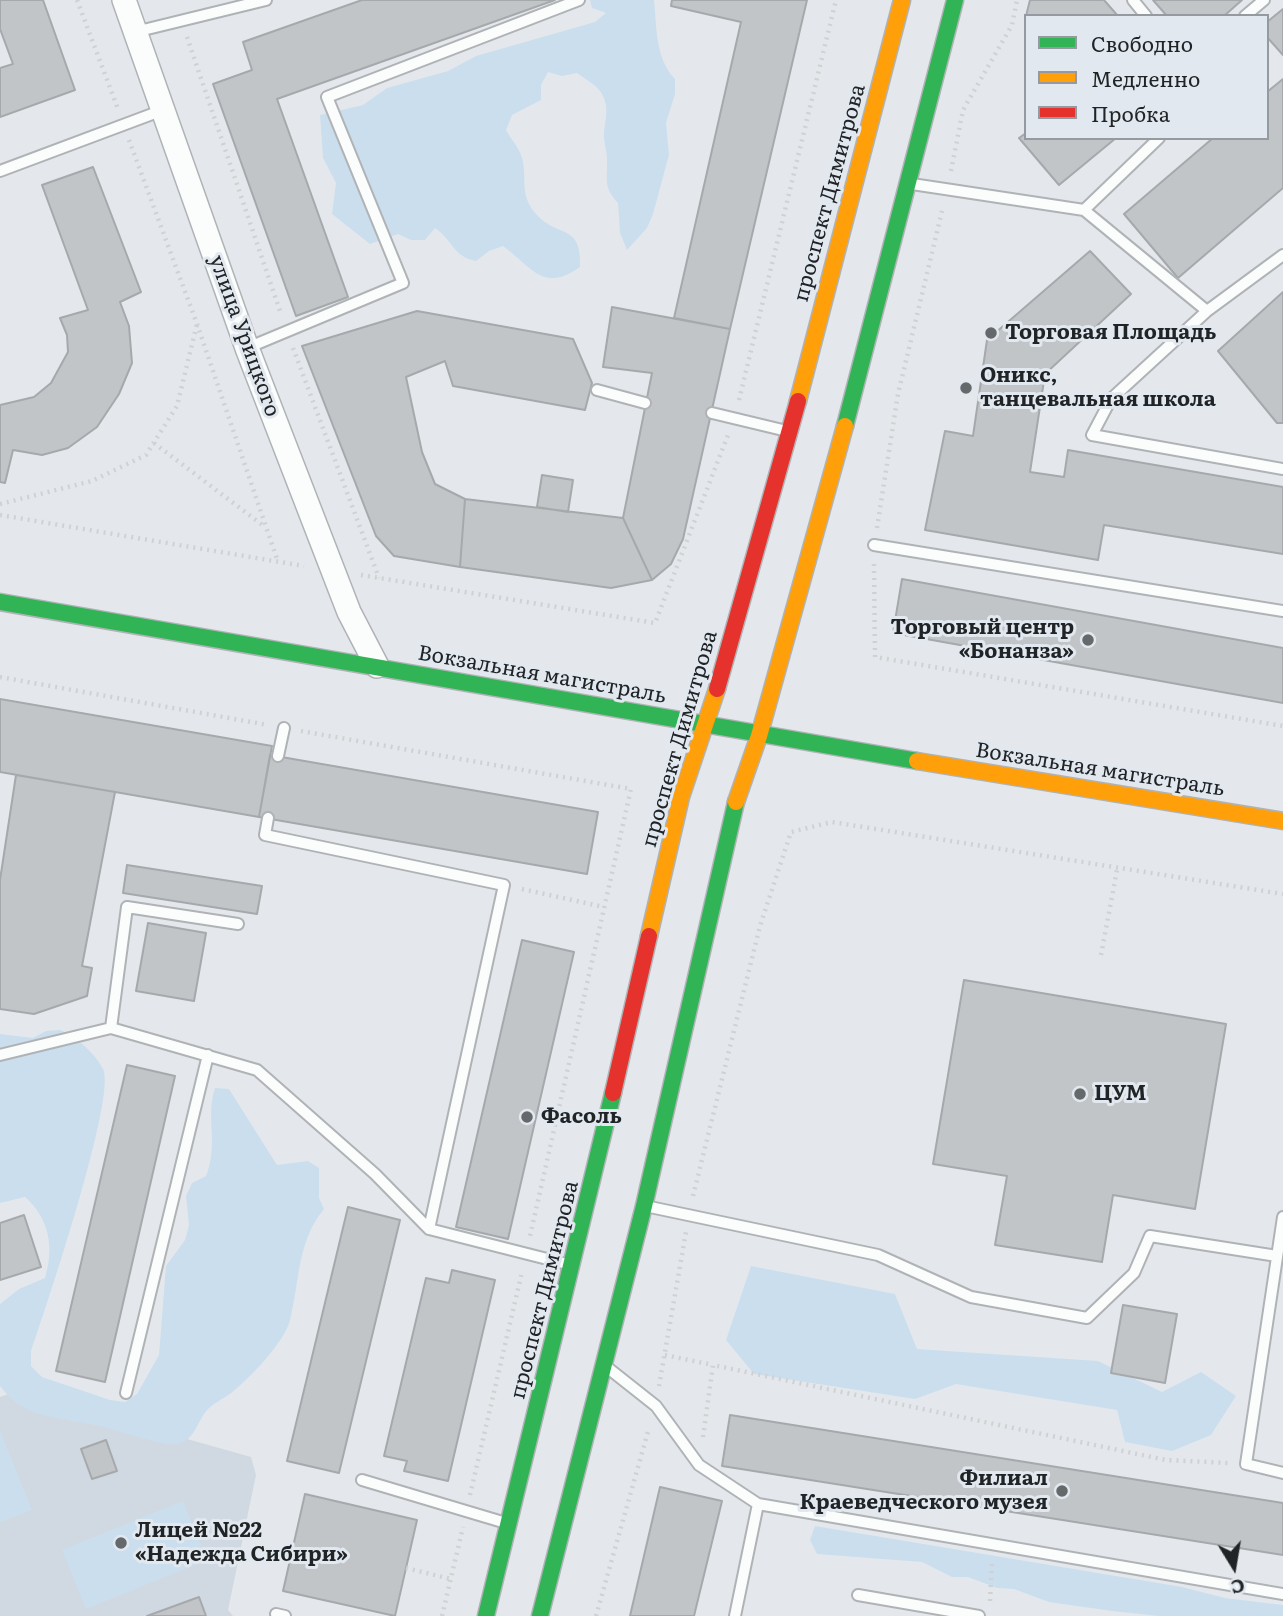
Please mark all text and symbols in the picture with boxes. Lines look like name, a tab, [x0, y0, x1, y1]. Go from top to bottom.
legend	[1024, 14, 1269, 140]
text: Свободно	[1091, 27, 1193, 58]
text: Медленно	[1091, 62, 1200, 93]
street label: проспект Димитрова	[789, 81, 871, 305]
text: Пробка	[1091, 97, 1170, 128]
street label: улица Урицкого	[203, 252, 285, 420]
place label: Торговая Площадь	[1005, 320, 1217, 346]
marker: Торговая Площадь	[983, 325, 999, 341]
place label: Оникс, танцевальная школа	[980, 363, 1216, 413]
marker: Оникс, танцевальная школа	[958, 380, 974, 396]
place label: Торговый центр «Бонанза»	[891, 615, 1074, 665]
street label: проспект Димитрова	[637, 628, 723, 850]
marker: Торговый центр «Бонанза»	[1080, 632, 1096, 648]
street label: Вокзальная магистраль	[416, 641, 668, 709]
street label: Вокзальная магистраль	[974, 738, 1226, 802]
place label: ЦУМ	[1094, 1081, 1147, 1107]
marker: ЦУМ	[1072, 1086, 1088, 1102]
place label: Фасоль	[541, 1104, 622, 1130]
marker: Фасоль	[519, 1109, 535, 1125]
street label: проспект Димитрова	[506, 1178, 584, 1402]
place label: Филиал Краеведческого музея	[800, 1466, 1048, 1516]
marker: Филиал Краеведческого музея	[1054, 1483, 1070, 1499]
place label: Лицей №22 «Надежда Сибири»	[135, 1518, 348, 1568]
north arrow	[1199, 1532, 1269, 1602]
marker: Лицей №22 «Надежда Сибири»	[113, 1535, 129, 1551]
text: С	[1229, 1573, 1247, 1603]

